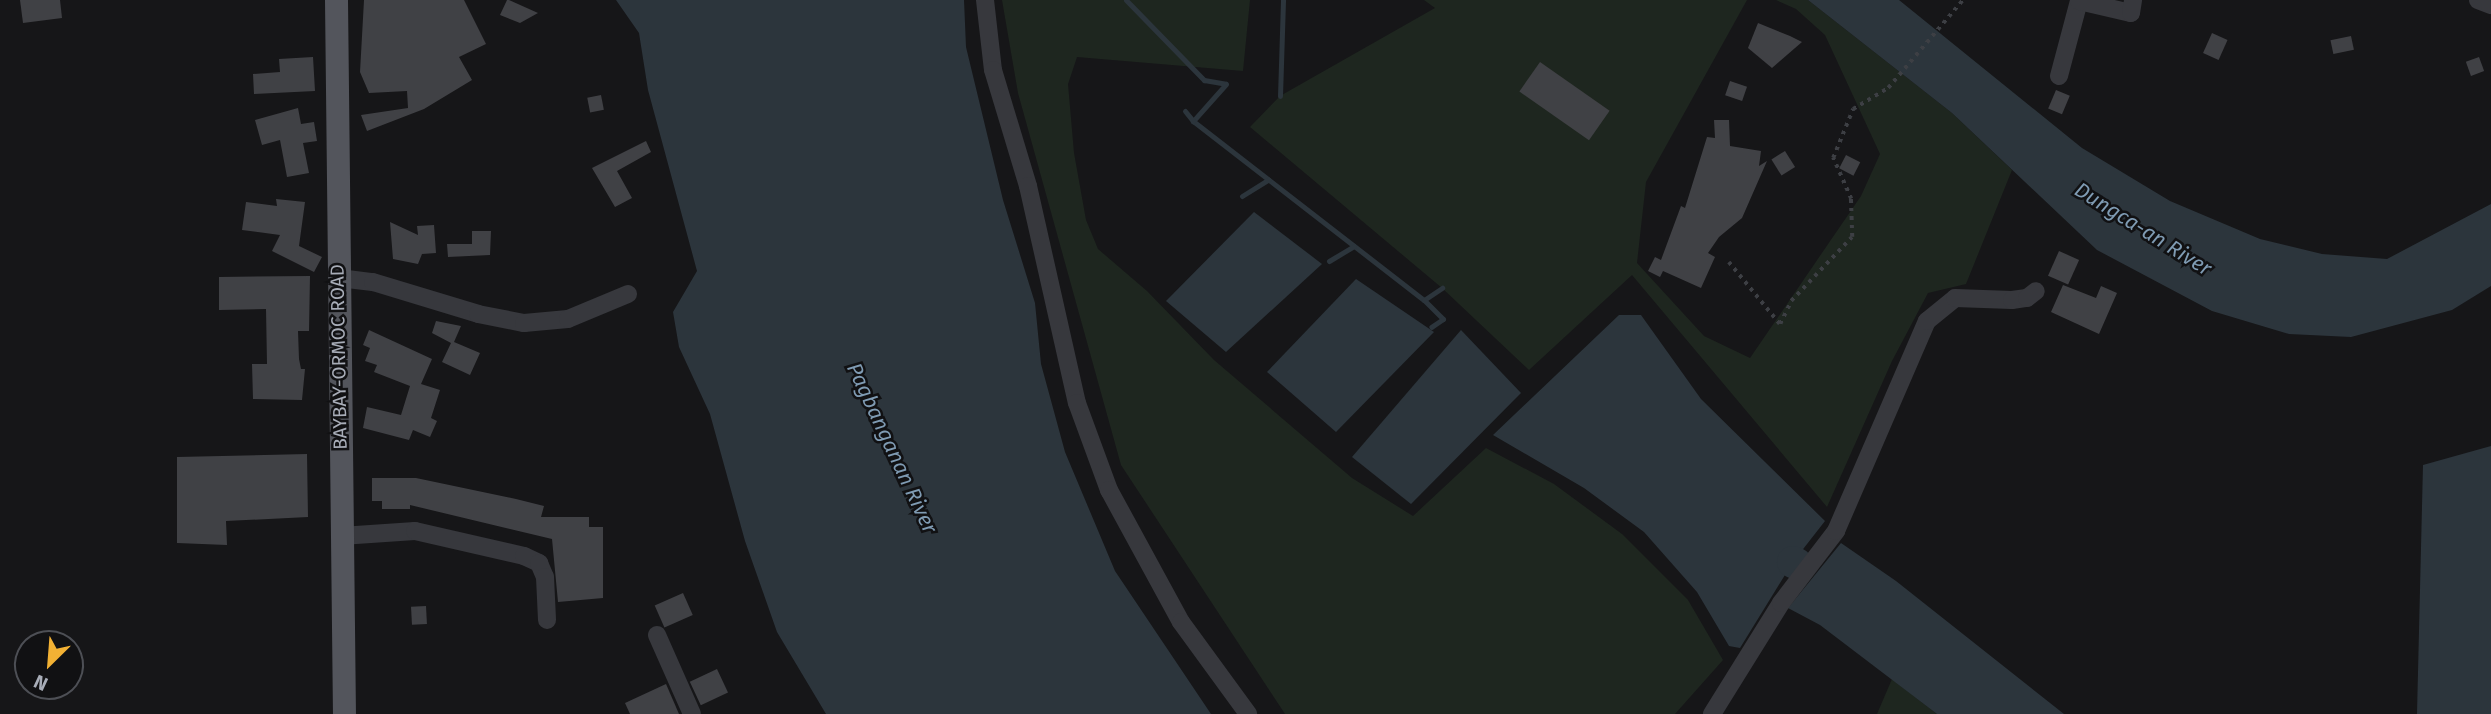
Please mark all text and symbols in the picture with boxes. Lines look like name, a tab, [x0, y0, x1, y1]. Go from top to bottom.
water label: Dungca-an River	[2070, 177, 2216, 281]
street label: BAYBAY-ORMOC ROAD	[326, 264, 352, 450]
water label: Pagbanganan River	[841, 359, 943, 537]
north arrow	[14, 630, 84, 700]
text: N	[30, 670, 51, 696]

